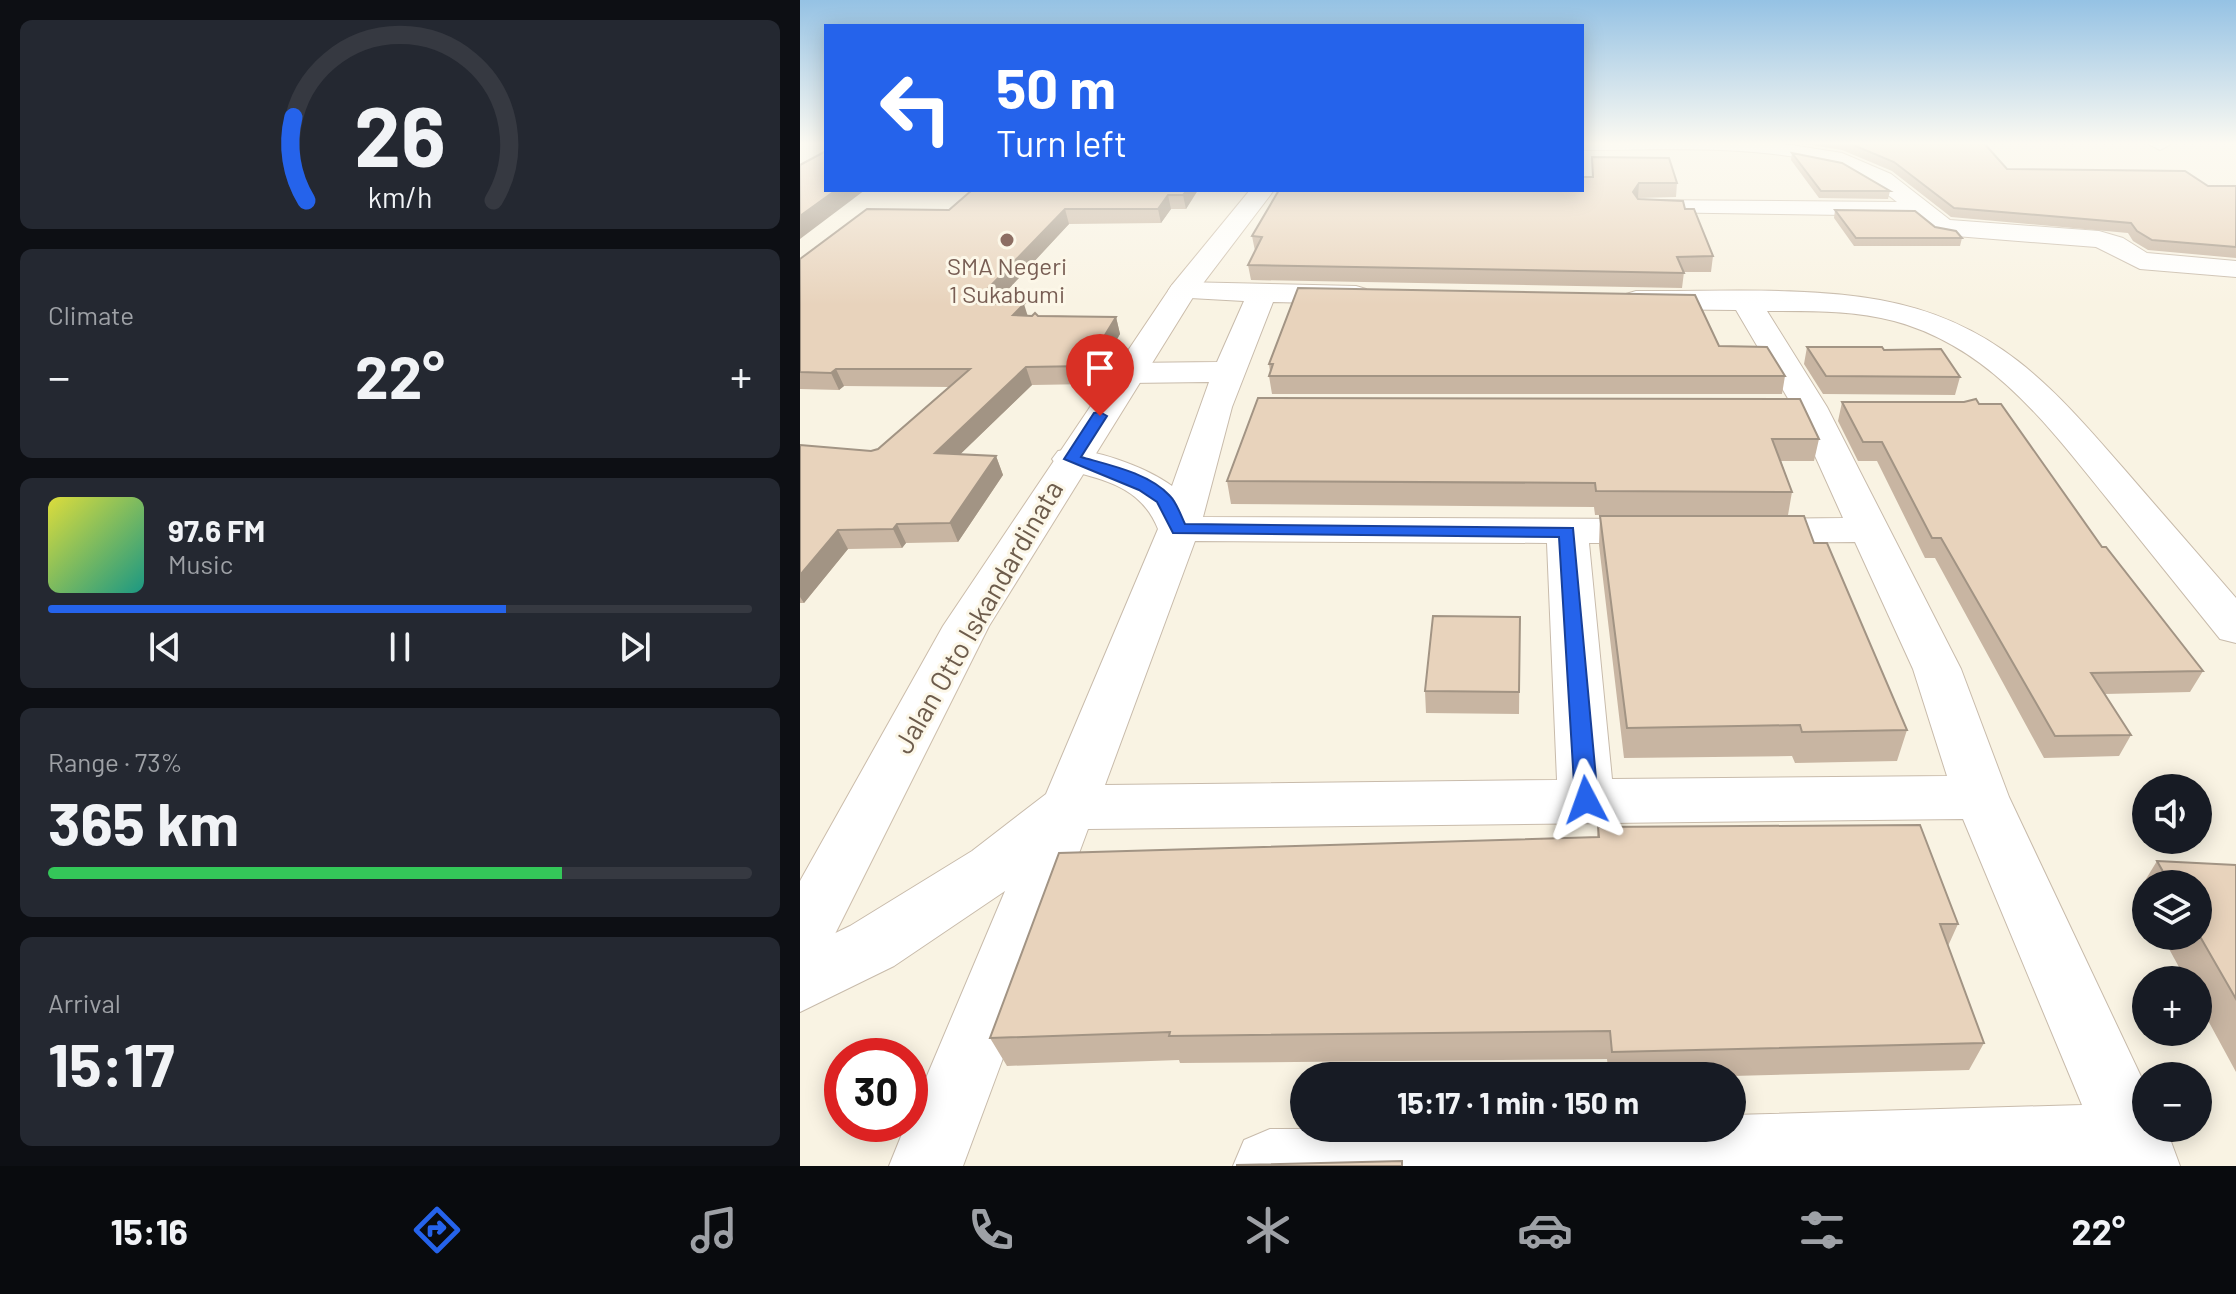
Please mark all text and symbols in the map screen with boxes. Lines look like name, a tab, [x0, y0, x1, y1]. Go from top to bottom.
text: 50 m	[996, 53, 1116, 120]
icon: left	[864, 56, 968, 160]
text: 26	[354, 83, 446, 183]
text: Turn left	[996, 121, 1127, 164]
text: km/h	[368, 179, 432, 214]
marker: SMA Negeri 1 Sukabumi	[998, 231, 1016, 249]
place label: SMA Negeri 1 Sukabumi	[947, 251, 1067, 308]
text: Climate	[48, 299, 134, 330]
pin	[1066, 334, 1134, 416]
text: 22°	[355, 339, 445, 411]
icon: arrive	[1078, 346, 1122, 390]
text: −	[48, 349, 70, 402]
text: +	[730, 349, 752, 402]
street label: Jalan Otto Iskandardinata	[885, 474, 1069, 759]
text: 97.6 FM	[168, 512, 265, 548]
text: Music	[168, 548, 233, 579]
icon: previous	[143, 625, 187, 669]
icon: pause	[378, 625, 422, 669]
icon: next	[613, 625, 657, 669]
text: Range · 73%	[48, 746, 183, 777]
position arrow	[1544, 758, 1628, 842]
map controls	[2132, 774, 2212, 1142]
button: sound	[2132, 774, 2212, 854]
text: 365 km	[48, 786, 239, 858]
button: layers	[2132, 870, 2212, 950]
button: +	[2132, 966, 2212, 1046]
text: Arrival	[48, 987, 121, 1018]
text: 15:17	[48, 1027, 174, 1099]
speed limit sign: 30	[824, 1038, 928, 1142]
button: −	[2132, 1062, 2212, 1142]
text: 15:17 · 1 min · 150 m	[1397, 1084, 1639, 1120]
icon: directions	[409, 1202, 465, 1258]
icon: music	[686, 1202, 742, 1258]
icon: phone	[963, 1202, 1019, 1258]
icon: climate	[1240, 1202, 1296, 1258]
icon: car	[1517, 1202, 1573, 1258]
icon: filters	[1794, 1202, 1850, 1258]
text: 15:16	[111, 1209, 188, 1252]
text: 22°	[2072, 1209, 2125, 1252]

